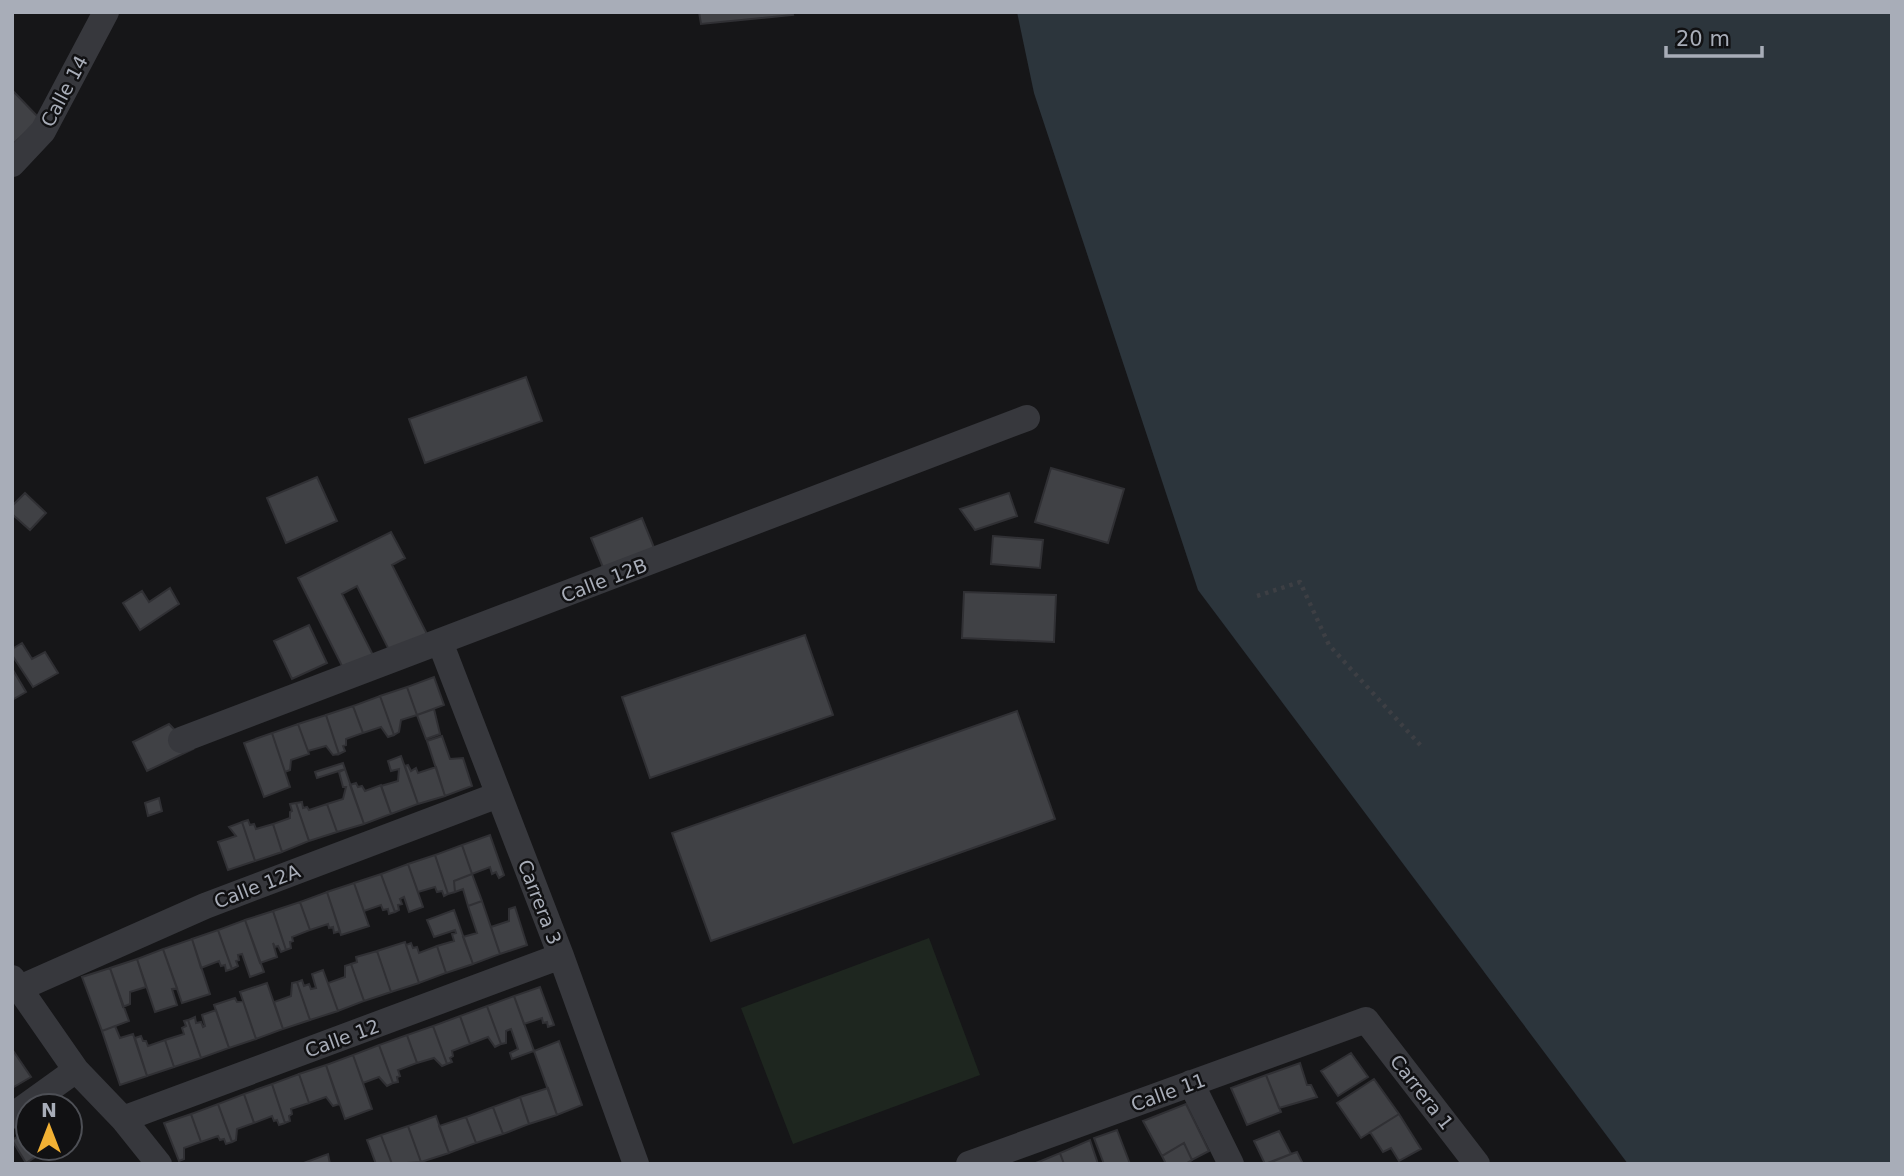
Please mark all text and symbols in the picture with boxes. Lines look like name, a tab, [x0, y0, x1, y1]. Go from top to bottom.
scale bar	[1666, 14, 1762, 58]
text: 20 m	[1676, 27, 1730, 51]
street label: Calle 14	[36, 52, 92, 130]
street label: Calle 12B	[558, 554, 650, 606]
street label: Carrera 3	[514, 856, 566, 948]
street label: Calle 12A	[211, 860, 303, 912]
street label: Calle 12	[302, 1014, 382, 1062]
street label: Carrera 1	[1386, 1050, 1458, 1134]
street label: Calle 11	[1128, 1068, 1208, 1116]
north arrow	[14, 1092, 84, 1162]
text: N	[41, 1099, 57, 1121]

